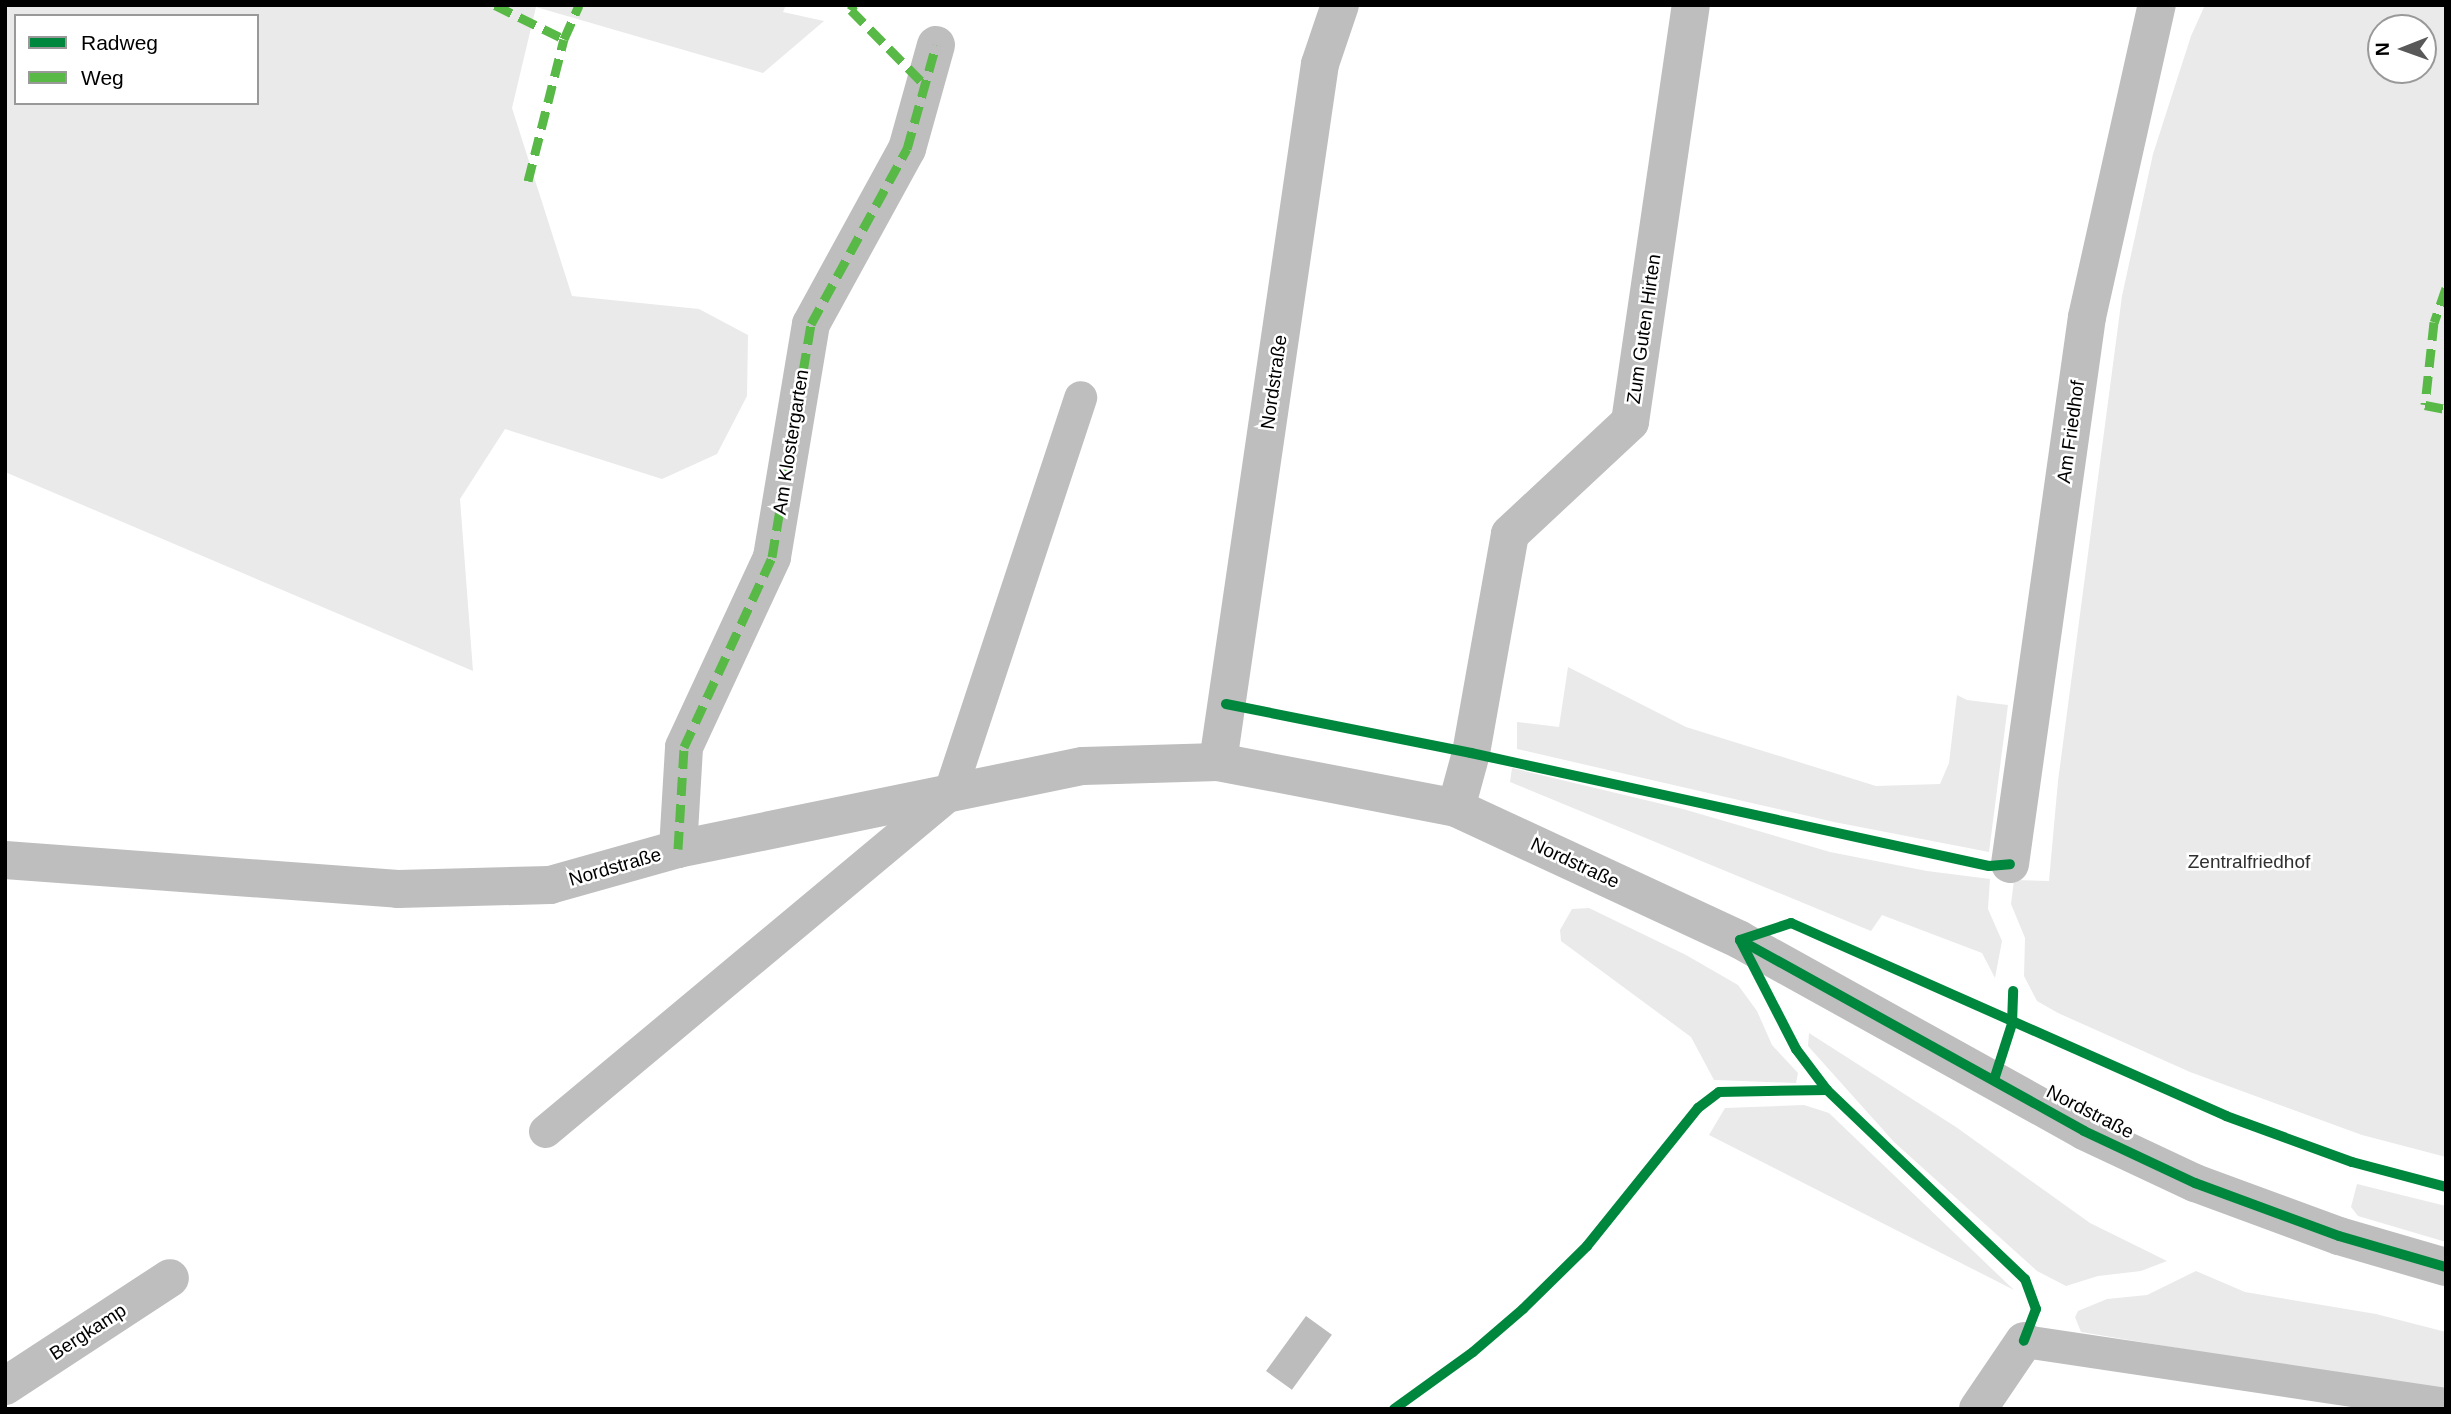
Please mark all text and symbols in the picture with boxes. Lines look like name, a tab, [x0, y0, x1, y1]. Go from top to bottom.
legend	[14, 14, 259, 105]
north arrow	[2367, 14, 2437, 84]
text: Radweg	[81, 31, 158, 54]
text: N	[2372, 42, 2393, 56]
text: Weg	[81, 66, 124, 89]
street label: Zum Guten Hirten	[1622, 253, 1666, 405]
street label: Nordstraße	[1256, 333, 1292, 431]
street label: Am Klostergarten	[768, 368, 814, 516]
street label: Am Friedhof	[2053, 379, 2089, 485]
street label: Nordstraße	[1527, 833, 1623, 893]
street label: Nordstraße	[566, 843, 664, 891]
park label: Zentralfriedhof	[2188, 851, 2310, 873]
street label: Nordstraße	[2042, 1080, 2138, 1144]
street label: Bergkamp	[45, 1299, 131, 1365]

